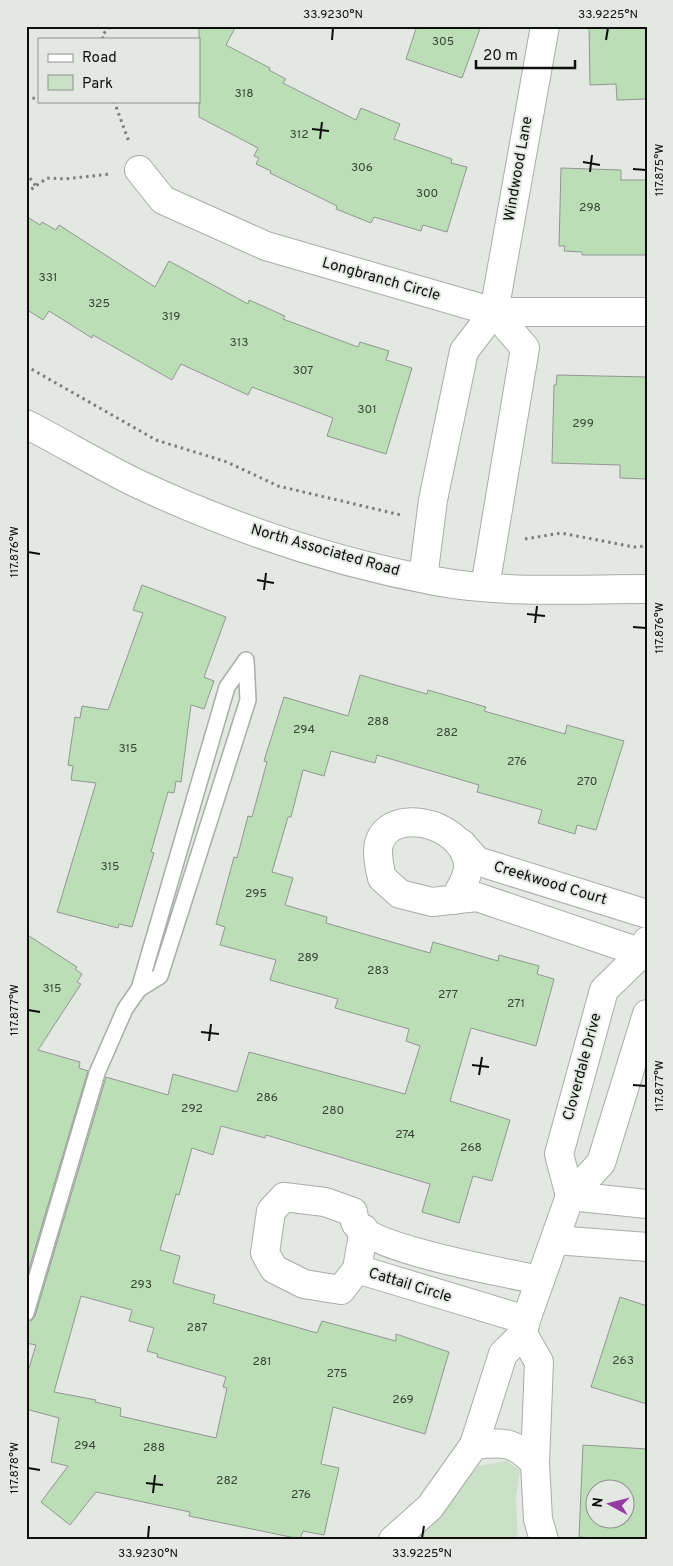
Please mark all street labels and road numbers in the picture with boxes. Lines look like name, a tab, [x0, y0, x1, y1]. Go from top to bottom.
street label: Windwood Lane	[500, 115, 538, 223]
street label: Longbranch Circle	[320, 254, 442, 306]
street label: North Associated Road	[248, 521, 402, 581]
street label: Creekwood Court	[491, 858, 609, 910]
street label: Cloverdale Drive	[560, 1011, 606, 1123]
street label: Cattail Circle	[366, 1264, 454, 1308]

